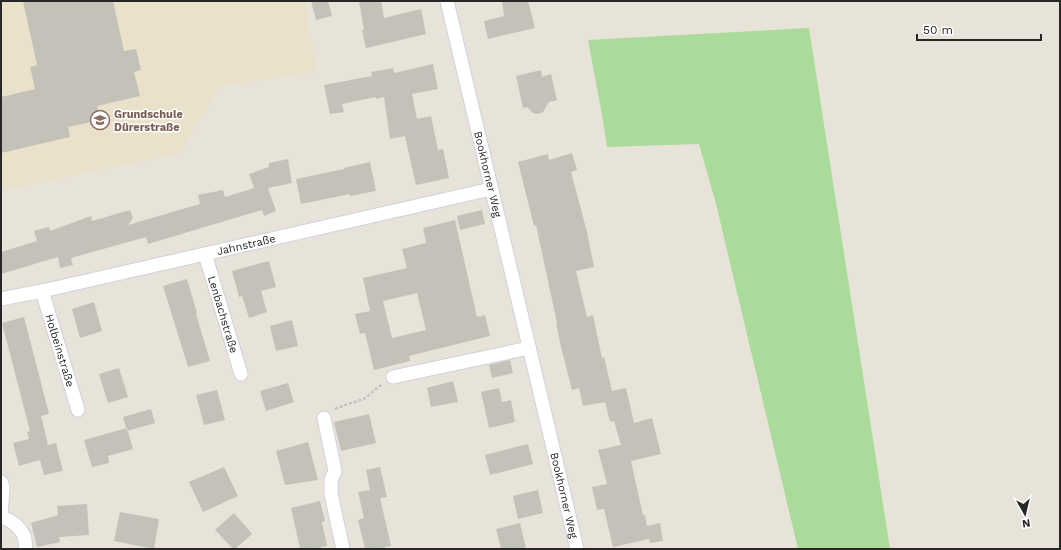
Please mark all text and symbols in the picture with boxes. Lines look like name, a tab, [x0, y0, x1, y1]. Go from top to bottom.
scale bar	[917, 16, 1041, 42]
text: 50 m	[923, 23, 953, 37]
place label: Grundschule Dürerstraße	[114, 108, 183, 134]
school or university icon: Grundschule Dürerstraße	[89, 109, 111, 131]
street label: Bookhorner Weg	[472, 130, 505, 219]
street label: Jahnstraße	[215, 232, 277, 258]
street label: Lenbachstraße	[205, 274, 241, 354]
street label: Holbeinstraße	[43, 312, 77, 388]
street label: Bookhorner Weg	[548, 451, 581, 540]
north arrow	[1005, 494, 1045, 534]
text: N	[1021, 516, 1031, 530]

